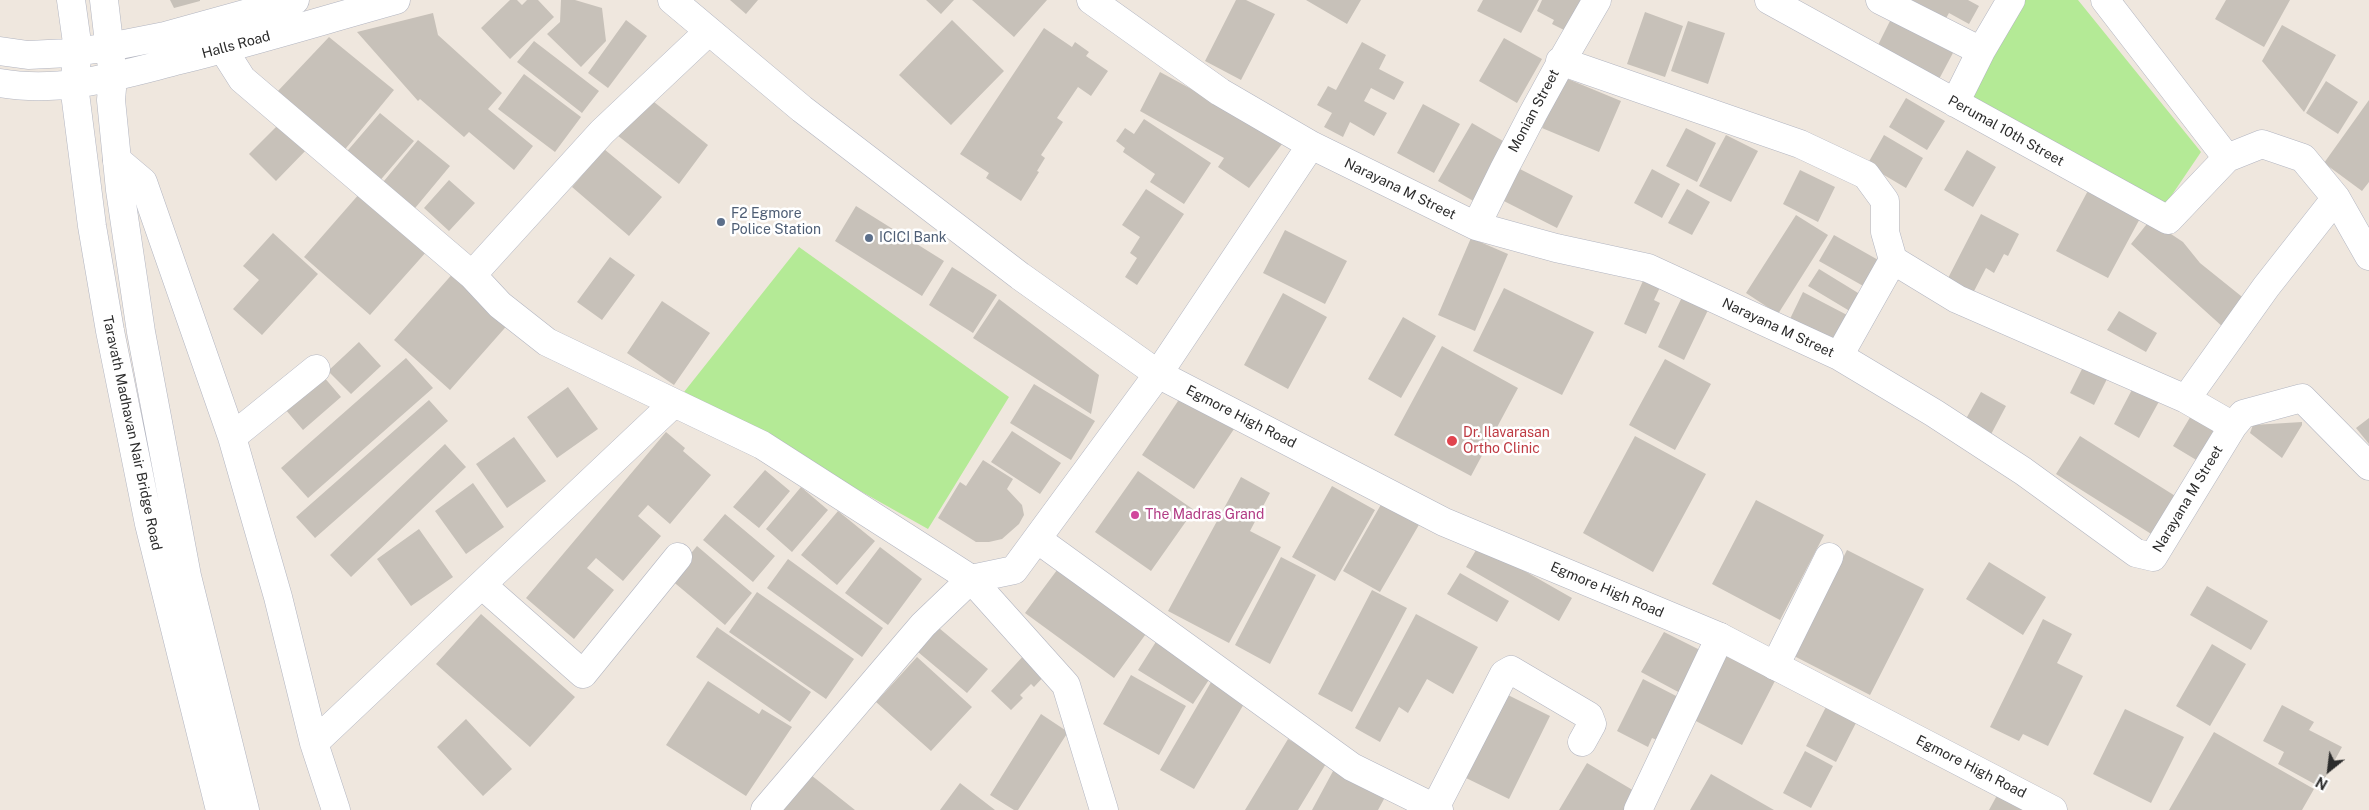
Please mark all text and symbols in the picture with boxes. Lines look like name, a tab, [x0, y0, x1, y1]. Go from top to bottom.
street label: Halls Road	[200, 28, 272, 62]
street label: Monian Street	[1505, 66, 1563, 156]
street label: Perumal 10th Street	[1945, 92, 2067, 170]
street label: Narayana M Street	[1342, 155, 1458, 223]
place label: F2 Egmore Police Station	[731, 206, 821, 238]
marker: F2 Egmore Police Station	[715, 216, 727, 228]
place label: ICICI Bank	[879, 230, 947, 246]
marker: ICICI Bank	[863, 232, 875, 244]
street label: Narayana M Street	[1719, 295, 1837, 361]
street label: Taravath Madhavan Nair Bridge Road	[99, 314, 165, 552]
street label: Egmore High Road	[1183, 382, 1299, 452]
place label: Dr. Ilavarasan Ortho Clinic	[1463, 425, 1550, 458]
marker: Dr. Ilavarasan Ortho Clinic	[1445, 434, 1459, 448]
street label: Narayana M Street	[2149, 442, 2227, 556]
place label: The Madras Grand	[1145, 507, 1264, 523]
marker: The Madras Grand	[1129, 509, 1141, 521]
street label: Egmore High Road	[1548, 559, 1666, 621]
street label: Egmore High Road	[1913, 732, 2029, 802]
north arrow	[2304, 745, 2354, 795]
text: N	[2313, 773, 2330, 793]

